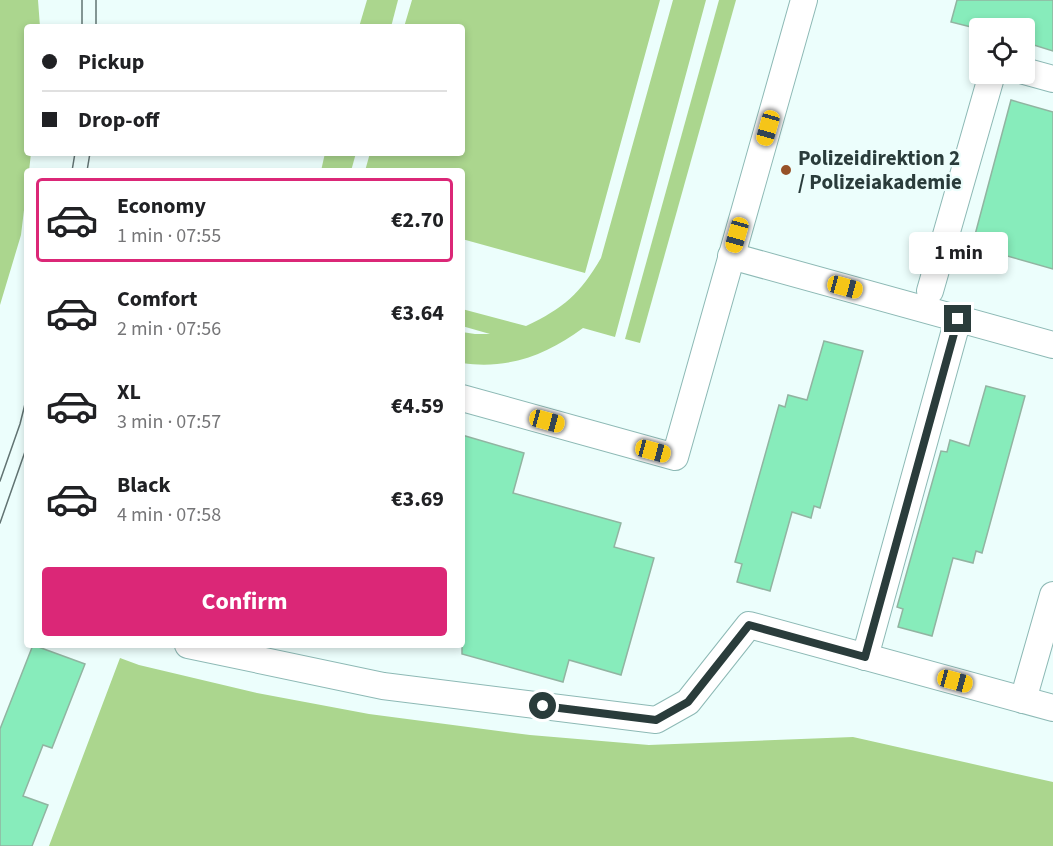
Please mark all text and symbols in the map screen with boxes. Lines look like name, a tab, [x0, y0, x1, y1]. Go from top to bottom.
map controls	[969, 18, 1035, 84]
button: locate	[969, 18, 1035, 84]
text: Pickup	[78, 46, 144, 78]
text: Drop-off	[78, 104, 159, 136]
car	[754, 108, 782, 148]
place label: Polizeidirektion 2 / Polizeiakademie	[798, 143, 962, 197]
marker: Polizeidirektion 2 / Polizeiakademie	[779, 163, 793, 177]
text: Economy	[117, 190, 206, 222]
icon: car	[45, 193, 99, 247]
text: €2.70	[391, 204, 444, 236]
car	[723, 215, 751, 255]
text: 1 min · 07:55	[117, 222, 221, 250]
callout: 1 min	[908, 232, 1008, 274]
text: 1 min	[934, 239, 983, 267]
car	[825, 274, 865, 300]
text: Comfort	[117, 283, 198, 315]
icon: car	[45, 286, 99, 340]
text: €3.64	[391, 297, 444, 329]
route end	[944, 305, 971, 332]
text: 2 min · 07:56	[117, 315, 221, 343]
text: XL	[117, 376, 141, 408]
icon: car	[45, 379, 99, 433]
text: €4.59	[391, 390, 444, 422]
text: 3 min · 07:57	[117, 408, 221, 436]
car	[527, 408, 567, 434]
car	[633, 438, 673, 464]
text: Black	[117, 469, 171, 501]
icon: car	[45, 472, 99, 526]
text: €3.69	[391, 483, 444, 515]
text: 4 min · 07:58	[117, 501, 221, 529]
button: Confirm	[42, 567, 447, 636]
car	[935, 668, 975, 694]
route start	[529, 692, 556, 719]

